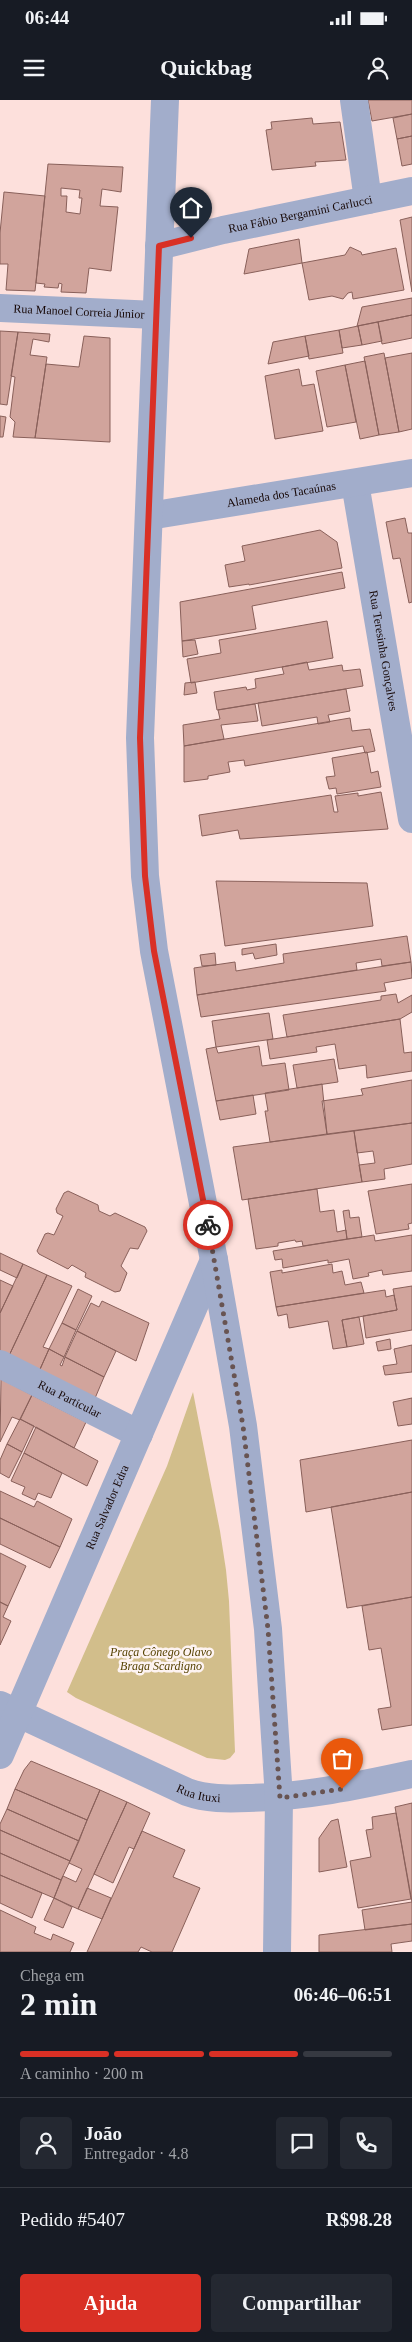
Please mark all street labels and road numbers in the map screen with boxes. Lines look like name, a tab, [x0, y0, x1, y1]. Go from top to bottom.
street label: Rua Fábio Bergamini Carlucci	[227, 192, 374, 236]
street label: Rua Manoel Correia Júnior	[13, 302, 145, 321]
street label: Alameda dos Tacaúnas	[226, 479, 337, 510]
street label: Rua Teresinha Gonçalves	[366, 589, 401, 712]
street label: Rua Particular	[36, 1377, 104, 1421]
street label: Rua Salvador Edra	[83, 1462, 132, 1552]
street label: Rua Ituxi	[174, 1781, 222, 1805]

